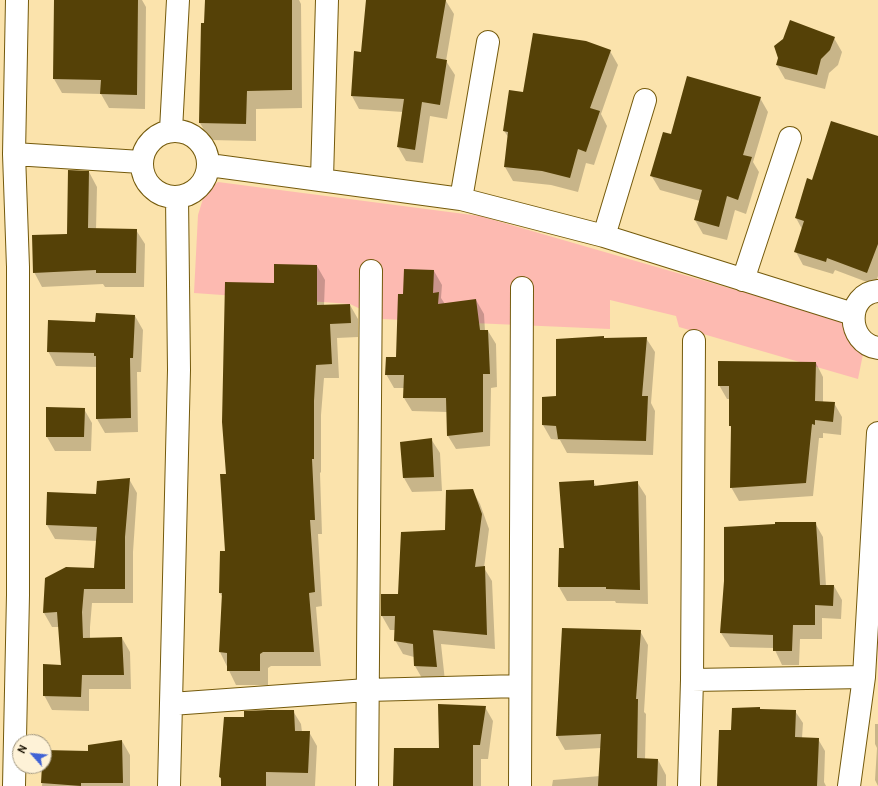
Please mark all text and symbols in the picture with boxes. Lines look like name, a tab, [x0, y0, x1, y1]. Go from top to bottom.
north arrow	[12, 734, 52, 774]
text: N	[14, 742, 30, 756]

